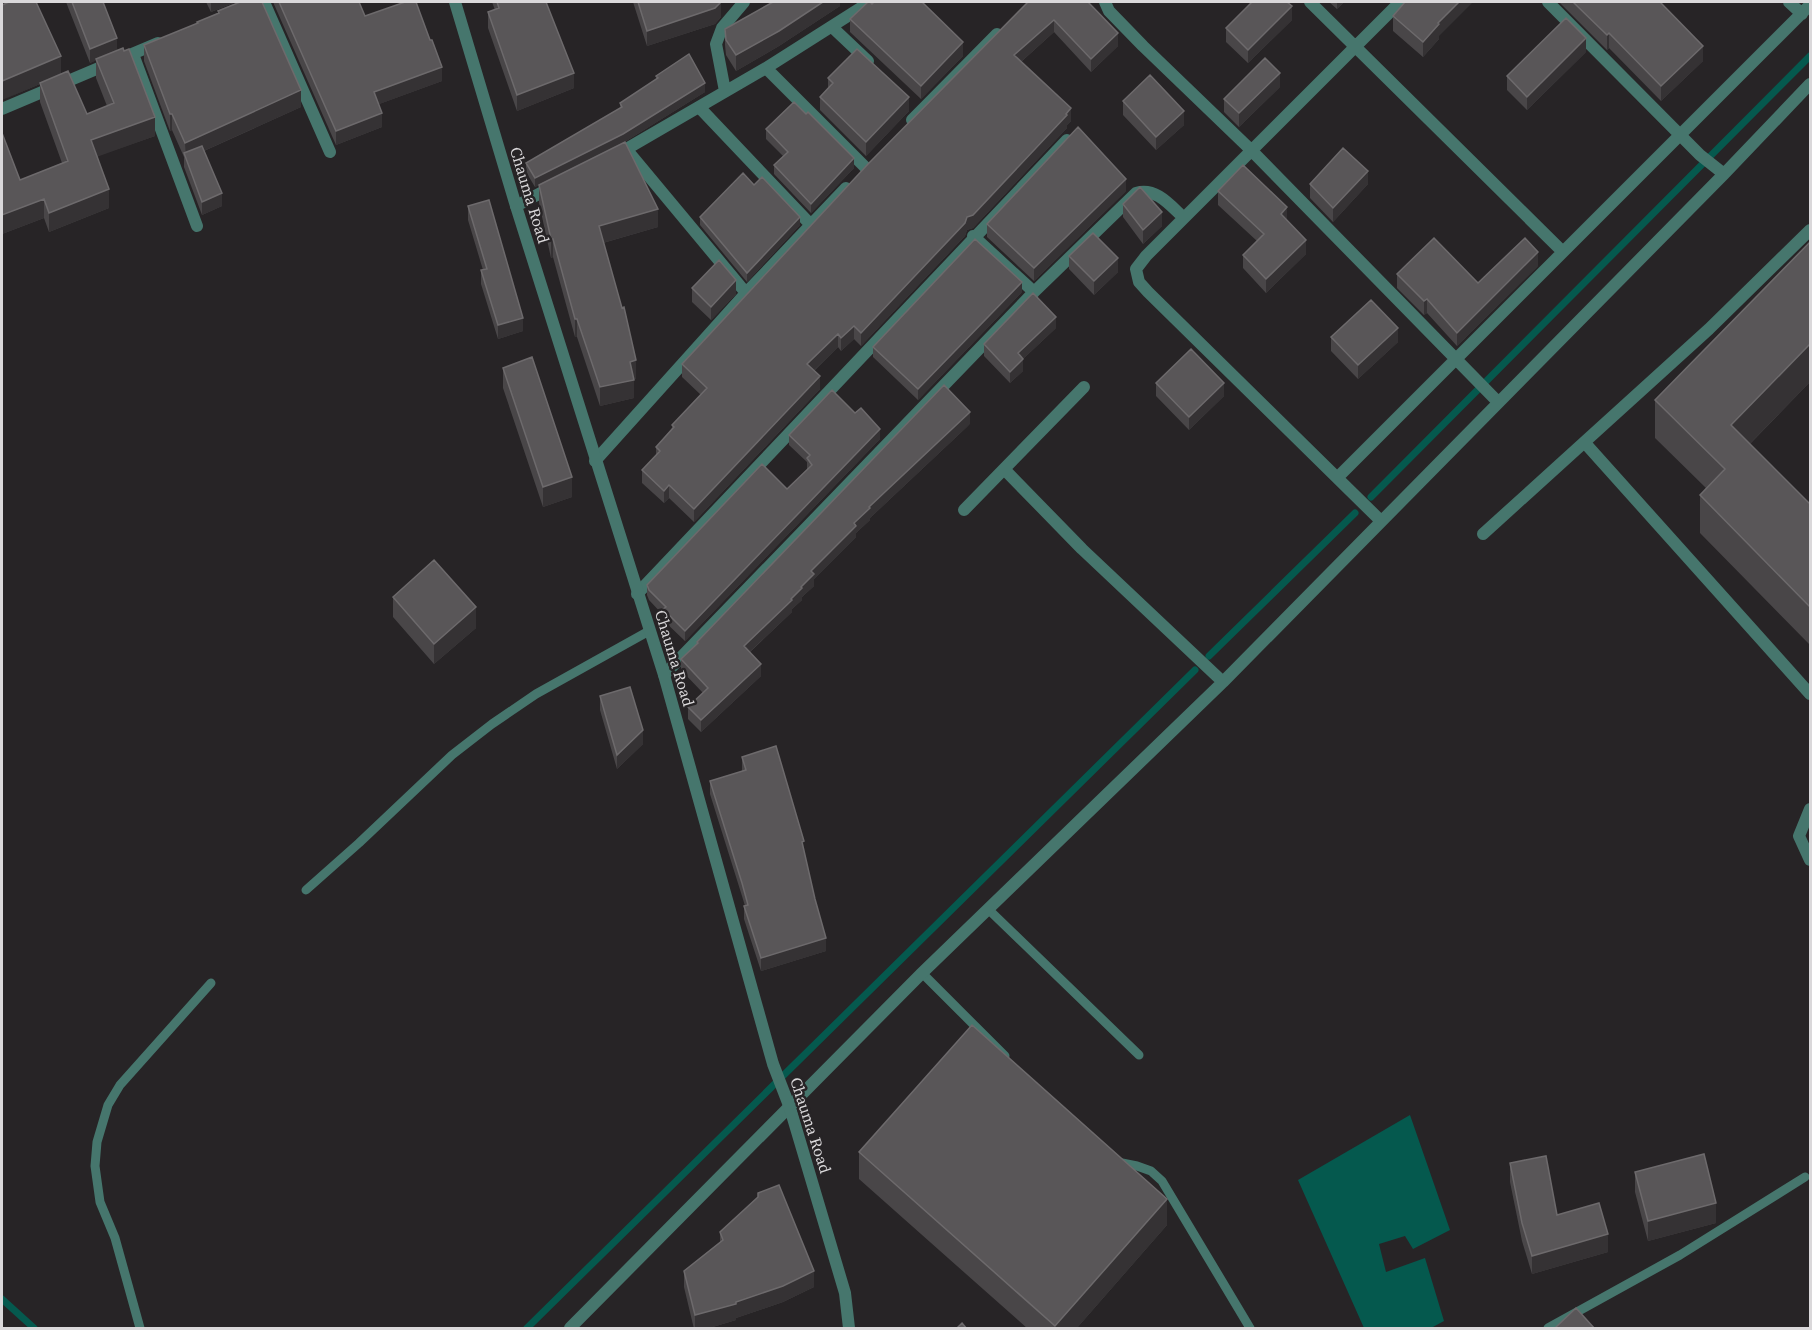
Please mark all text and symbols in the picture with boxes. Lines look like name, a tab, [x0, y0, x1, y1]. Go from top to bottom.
street label: Chauma Road	[505, 144, 555, 246]
street label: Chauma Road	[650, 607, 700, 709]
street label: Chauma Road	[785, 1074, 837, 1176]

